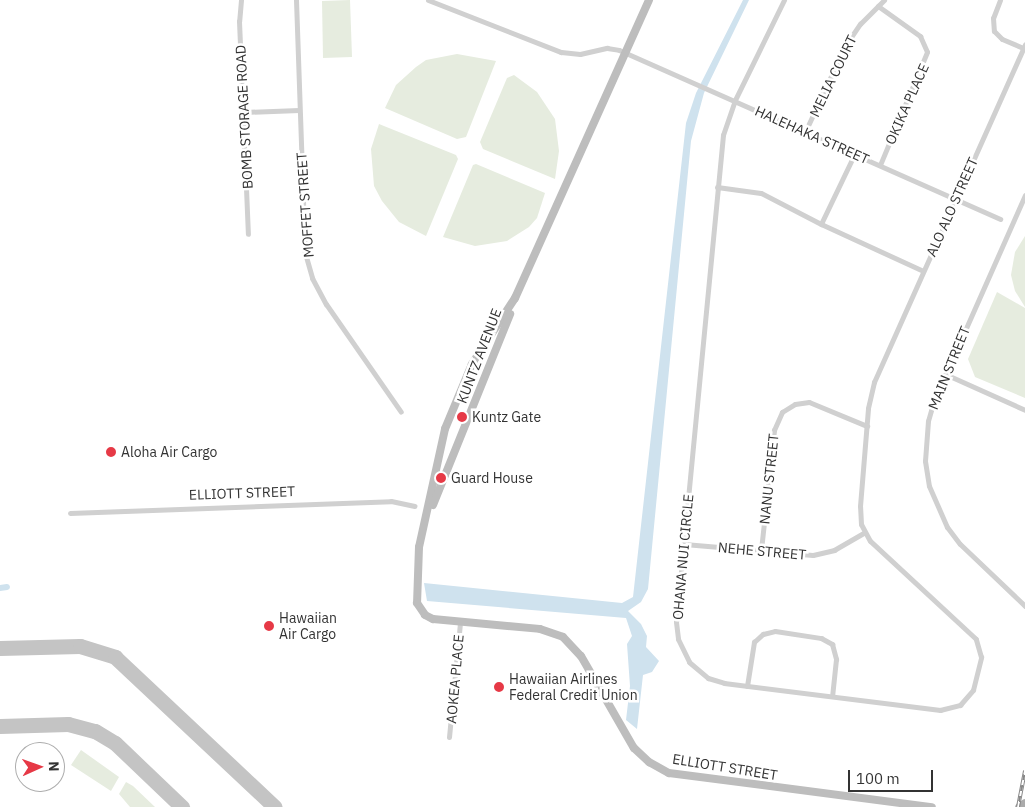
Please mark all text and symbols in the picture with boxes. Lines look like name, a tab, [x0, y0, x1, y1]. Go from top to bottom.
street label: MELIA COURT	[806, 32, 860, 120]
street label: BOMB STORAGE ROAD	[232, 45, 256, 189]
street label: OKIKA PLACE	[882, 61, 932, 147]
street label: HALEHAKA STREET	[752, 102, 872, 168]
street label: MOFFET STREET	[293, 152, 317, 258]
street label: ALO ALO STREET	[923, 155, 981, 259]
street label: KUNTZ AVENUE	[453, 306, 505, 406]
street label: MAIN STREET	[925, 324, 973, 412]
place label: Kuntz Gate	[472, 409, 541, 425]
marker: Kuntz Gate	[456, 411, 468, 423]
street label: NANU STREET	[756, 433, 782, 525]
place label: Aloha Air Cargo	[121, 444, 217, 460]
marker: Aloha Air Cargo	[105, 446, 117, 458]
place label: Guard House	[451, 470, 533, 486]
marker: Guard House	[435, 472, 447, 484]
street label: ELLIOTT STREET	[189, 483, 295, 503]
street label: OHANA NUI CIRCLE	[669, 493, 697, 621]
street label: NEHE STREET	[717, 539, 807, 563]
place label: Hawaiian Air Cargo	[279, 610, 337, 642]
marker: Hawaiian Air Cargo	[263, 620, 275, 632]
street label: AOKEA PLACE	[443, 634, 467, 724]
place label: Hawaiian Airlines Federal Credit Union	[509, 671, 638, 704]
marker: Hawaiian Airlines Federal Credit Union	[493, 681, 505, 693]
north arrow	[15, 742, 65, 792]
street label: ELLIOTT STREET	[671, 750, 779, 784]
scale bar	[850, 760, 935, 792]
text: N	[45, 761, 63, 772]
text: 100 m	[856, 769, 900, 788]

